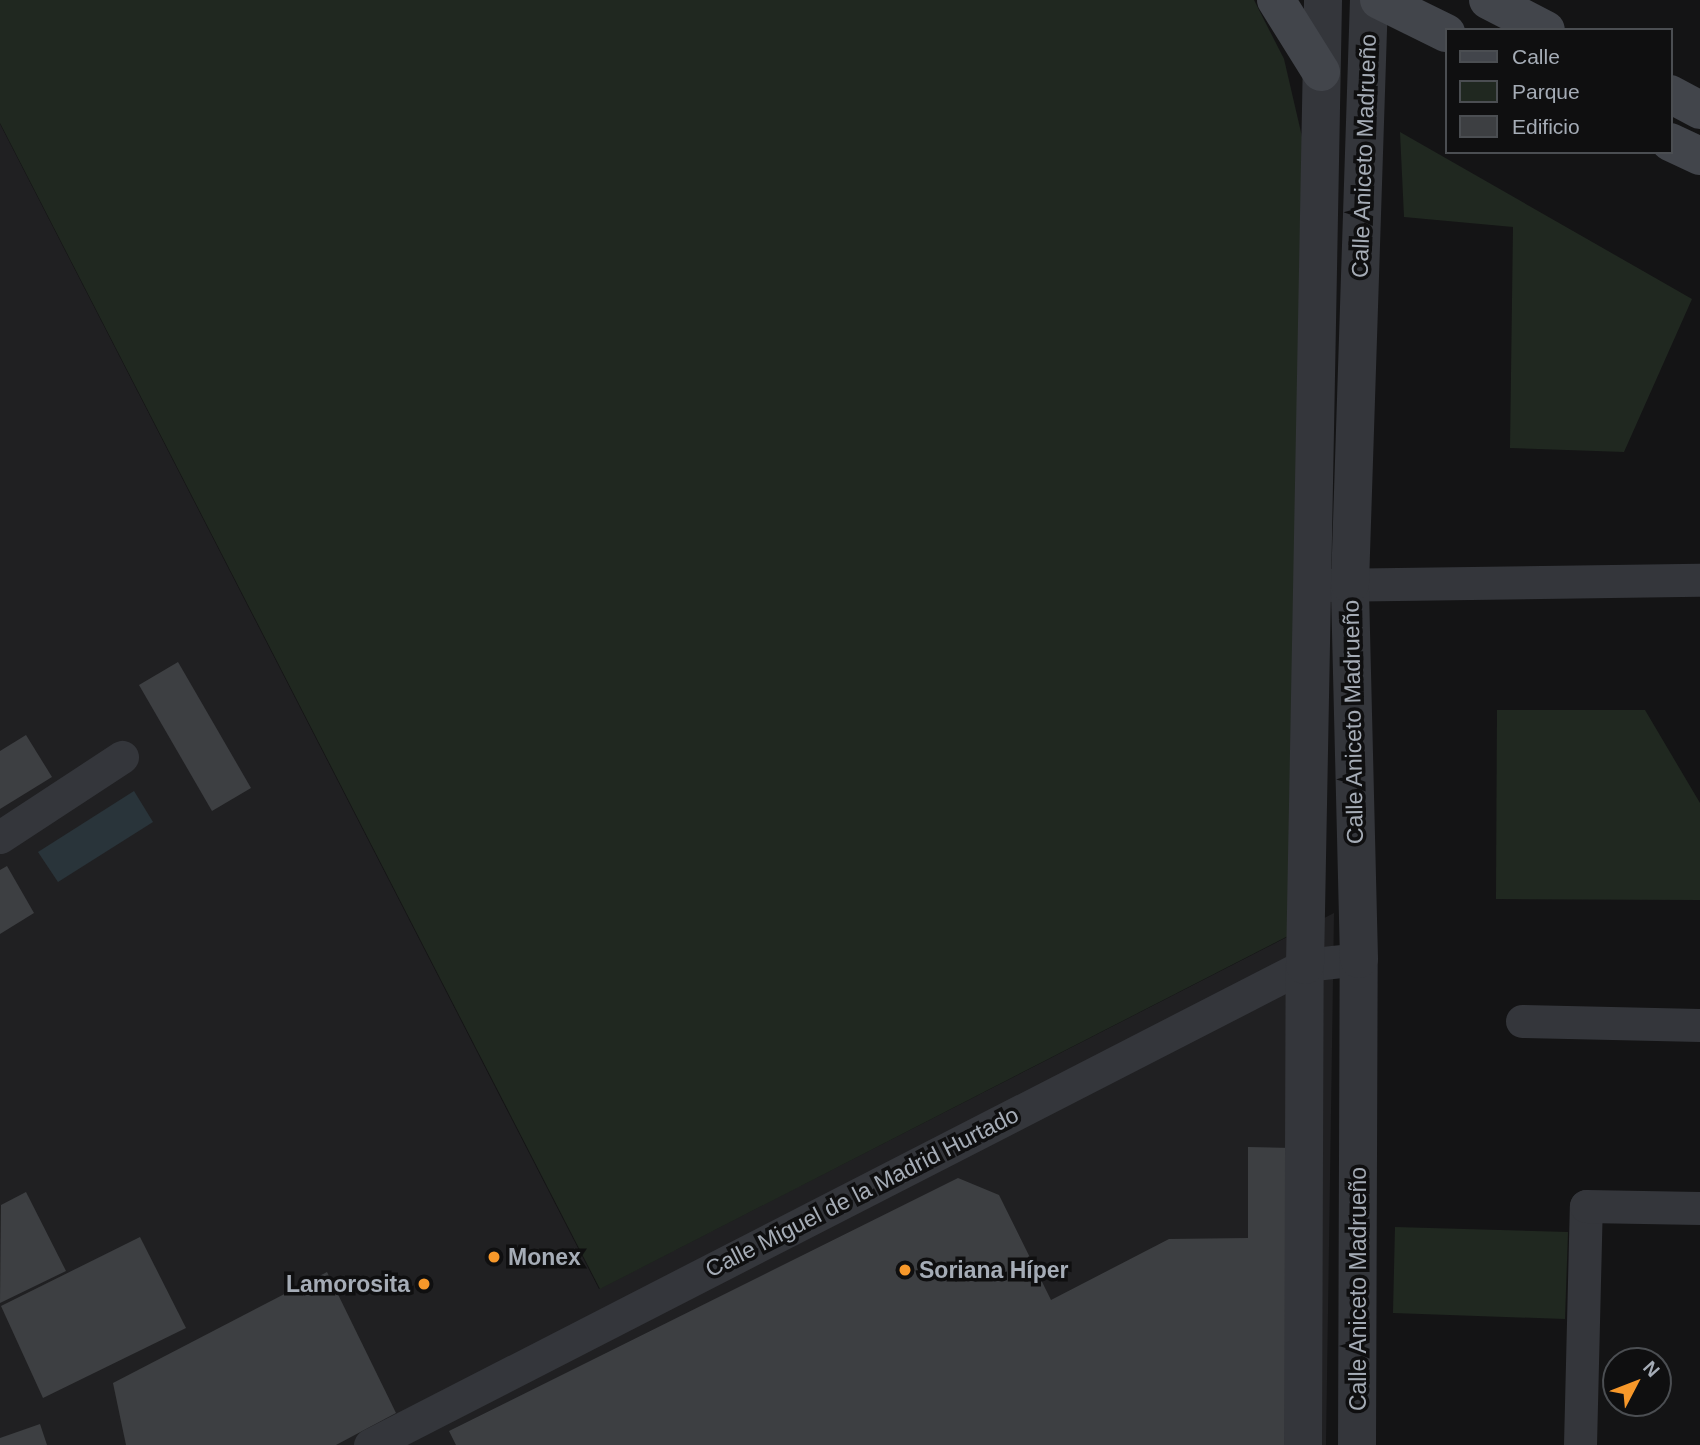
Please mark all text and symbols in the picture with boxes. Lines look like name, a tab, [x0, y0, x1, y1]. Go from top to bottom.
legend	[1444, 28, 1672, 154]
street label: Calle Aniceto Madrueño	[1346, 33, 1382, 279]
text: Calle	[1512, 45, 1560, 68]
text: Parque	[1512, 80, 1580, 103]
text: Edificio	[1512, 115, 1580, 138]
street label: Calle Aniceto Madrueño	[1337, 599, 1369, 845]
street label: Calle Miguel de la Madrid Hurtado	[701, 1101, 1023, 1283]
street label: Calle Aniceto Madrueño	[1344, 1166, 1372, 1412]
place label: Monex	[508, 1243, 581, 1271]
marker: Monex	[486, 1249, 502, 1265]
place label: Soriana Híper	[919, 1256, 1069, 1284]
marker: Soriana Híper	[897, 1262, 913, 1278]
place label: Lamorosita	[286, 1270, 410, 1298]
marker: Lamorosita	[416, 1276, 432, 1292]
north arrow	[1602, 1347, 1672, 1417]
text: N	[1639, 1357, 1664, 1381]

